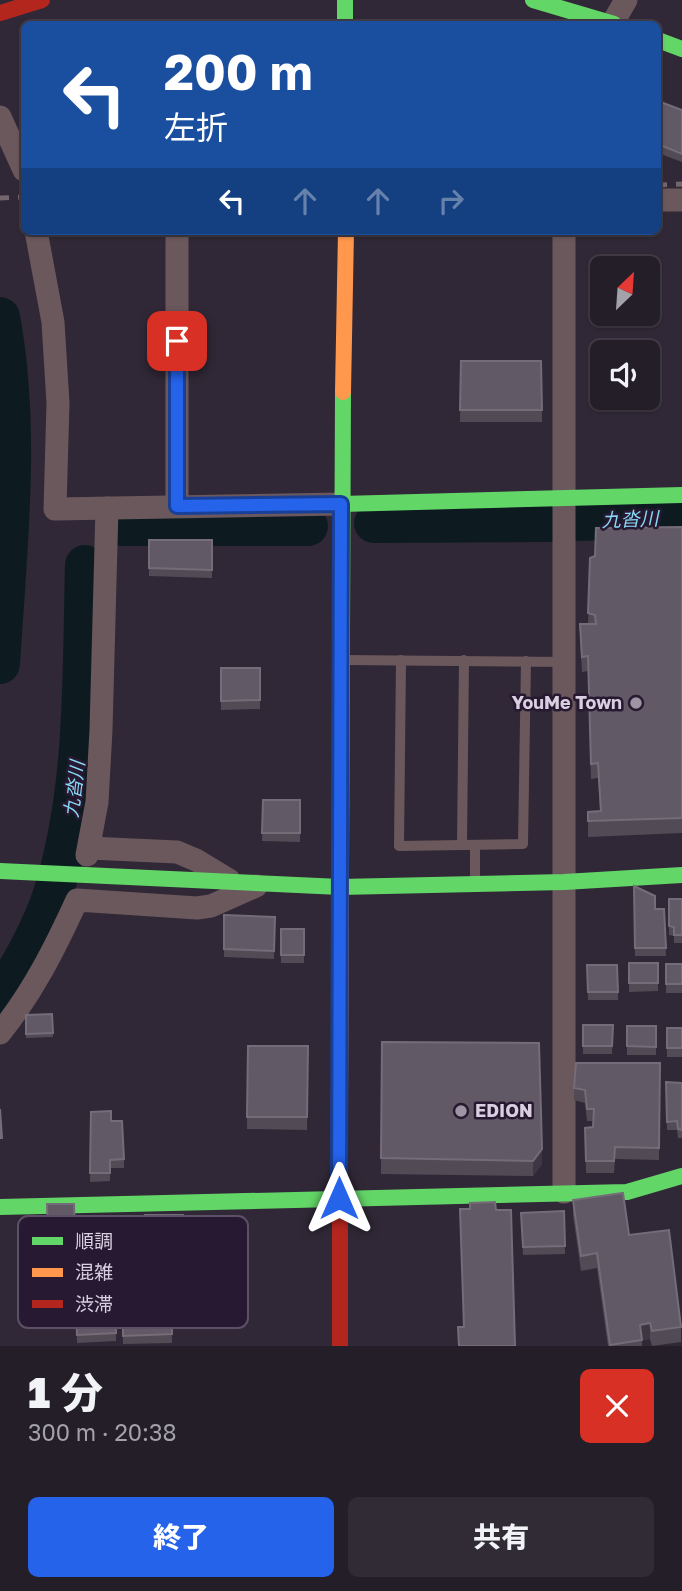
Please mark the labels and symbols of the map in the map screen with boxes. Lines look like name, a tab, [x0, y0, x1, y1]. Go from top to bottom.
north arrow	[590, 256, 660, 326]
pin	[147, 311, 207, 371]
water label: 九沓川	[601, 506, 661, 531]
place label: YouMe Town	[512, 691, 622, 713]
marker: YouMe Town	[628, 695, 644, 711]
water label: 九沓川	[59, 757, 89, 819]
place label: EDION	[475, 1099, 533, 1121]
marker: EDION	[453, 1103, 469, 1119]
position arrow	[302, 1161, 376, 1235]
legend	[18, 1216, 248, 1328]
text: 順調	[75, 1229, 113, 1252]
text: 混雑	[75, 1260, 113, 1283]
text: 渋滞	[75, 1292, 113, 1315]

